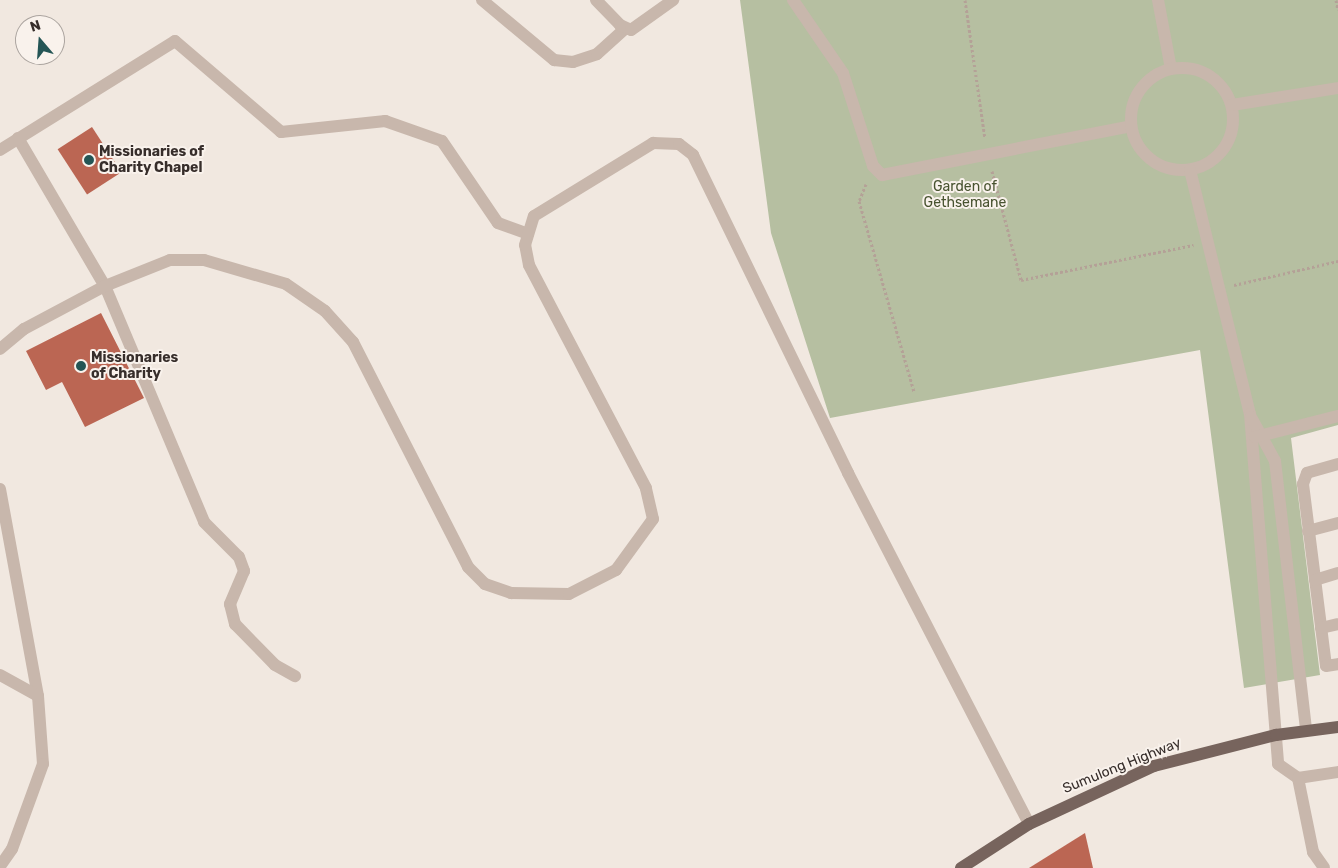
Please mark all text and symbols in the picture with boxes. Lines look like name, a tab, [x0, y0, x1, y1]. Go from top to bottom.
north arrow	[15, 15, 65, 65]
text: N	[28, 17, 43, 36]
place label: Missionaries of Charity Chapel	[99, 144, 204, 176]
marker: Missionaries of Charity Chapel	[83, 154, 95, 166]
park label: Garden of Gethsemane	[924, 179, 1006, 212]
place label: Missionaries of Charity	[91, 350, 178, 382]
marker: Missionaries of Charity	[75, 360, 87, 372]
street label: Sumulong Highway	[1060, 735, 1184, 797]

